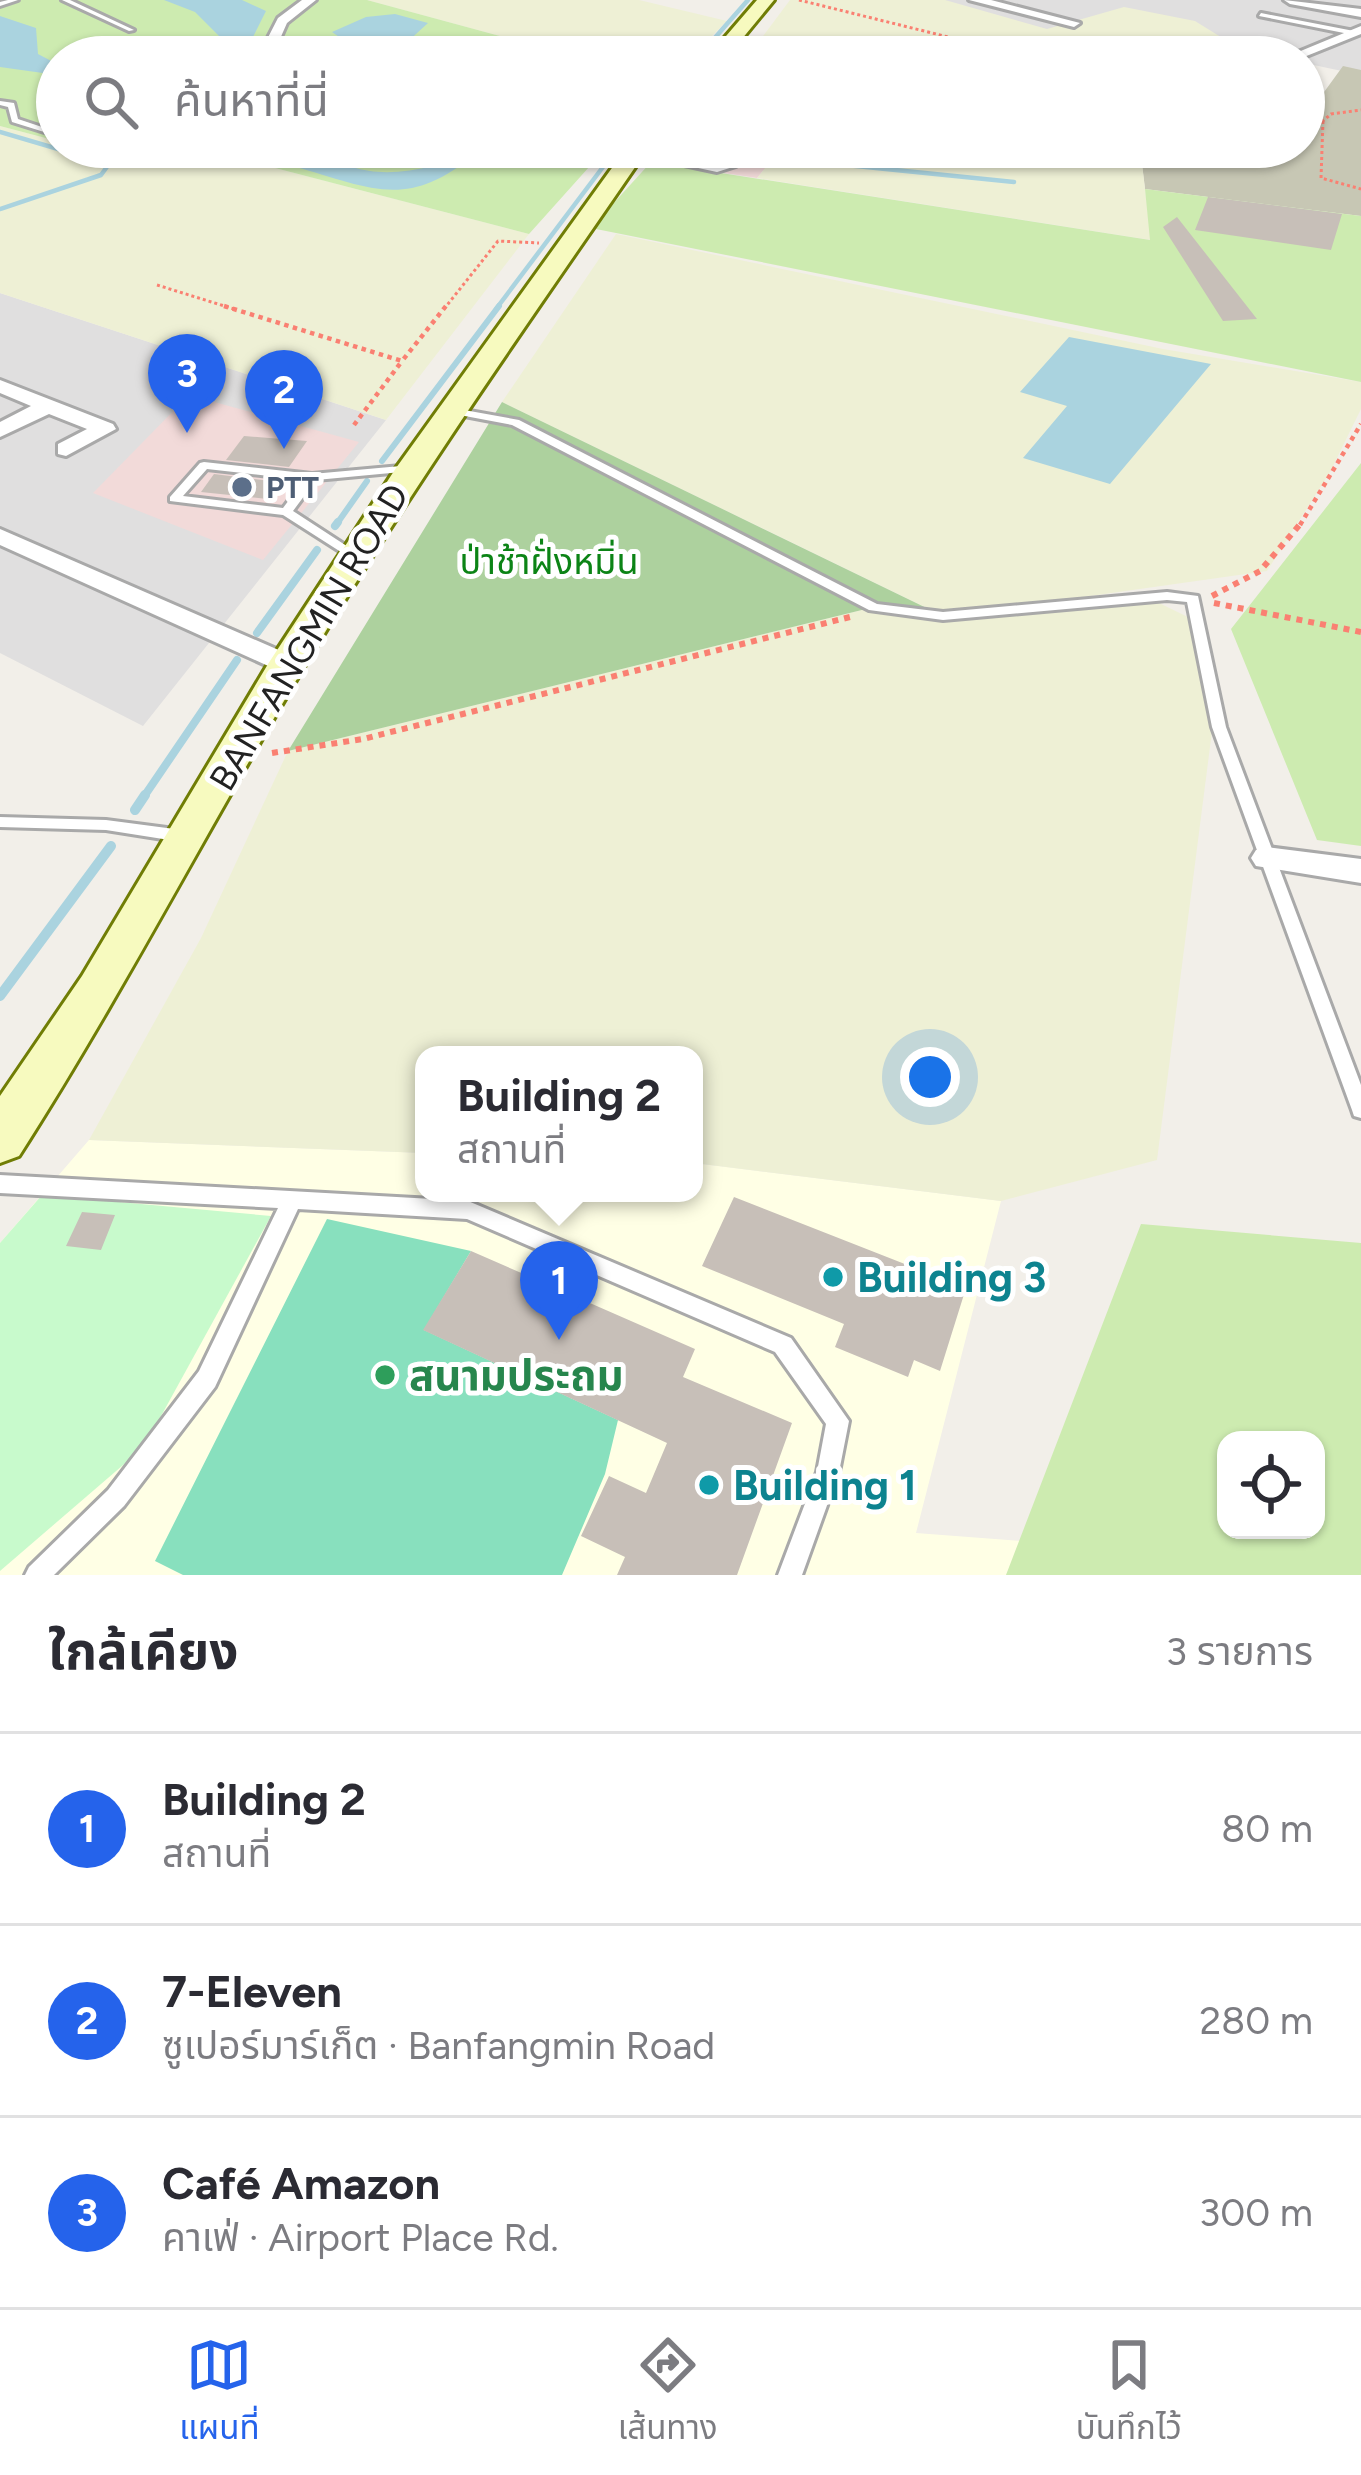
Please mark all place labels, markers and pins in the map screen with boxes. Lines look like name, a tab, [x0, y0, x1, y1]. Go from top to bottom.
pin: 3	[148, 334, 226, 433]
pin: 2	[245, 350, 323, 449]
place label: PTT	[266, 469, 320, 506]
marker: PTT	[229, 474, 255, 500]
pin: 1	[520, 1241, 598, 1340]
place label: Building 3	[857, 1252, 1046, 1303]
marker: Building 3	[820, 1264, 846, 1290]
place label: สนามประถม	[409, 1350, 624, 1401]
marker: สนามประถม	[372, 1362, 398, 1388]
place label: Building 1	[733, 1460, 917, 1511]
marker: Building 1	[696, 1472, 722, 1498]

